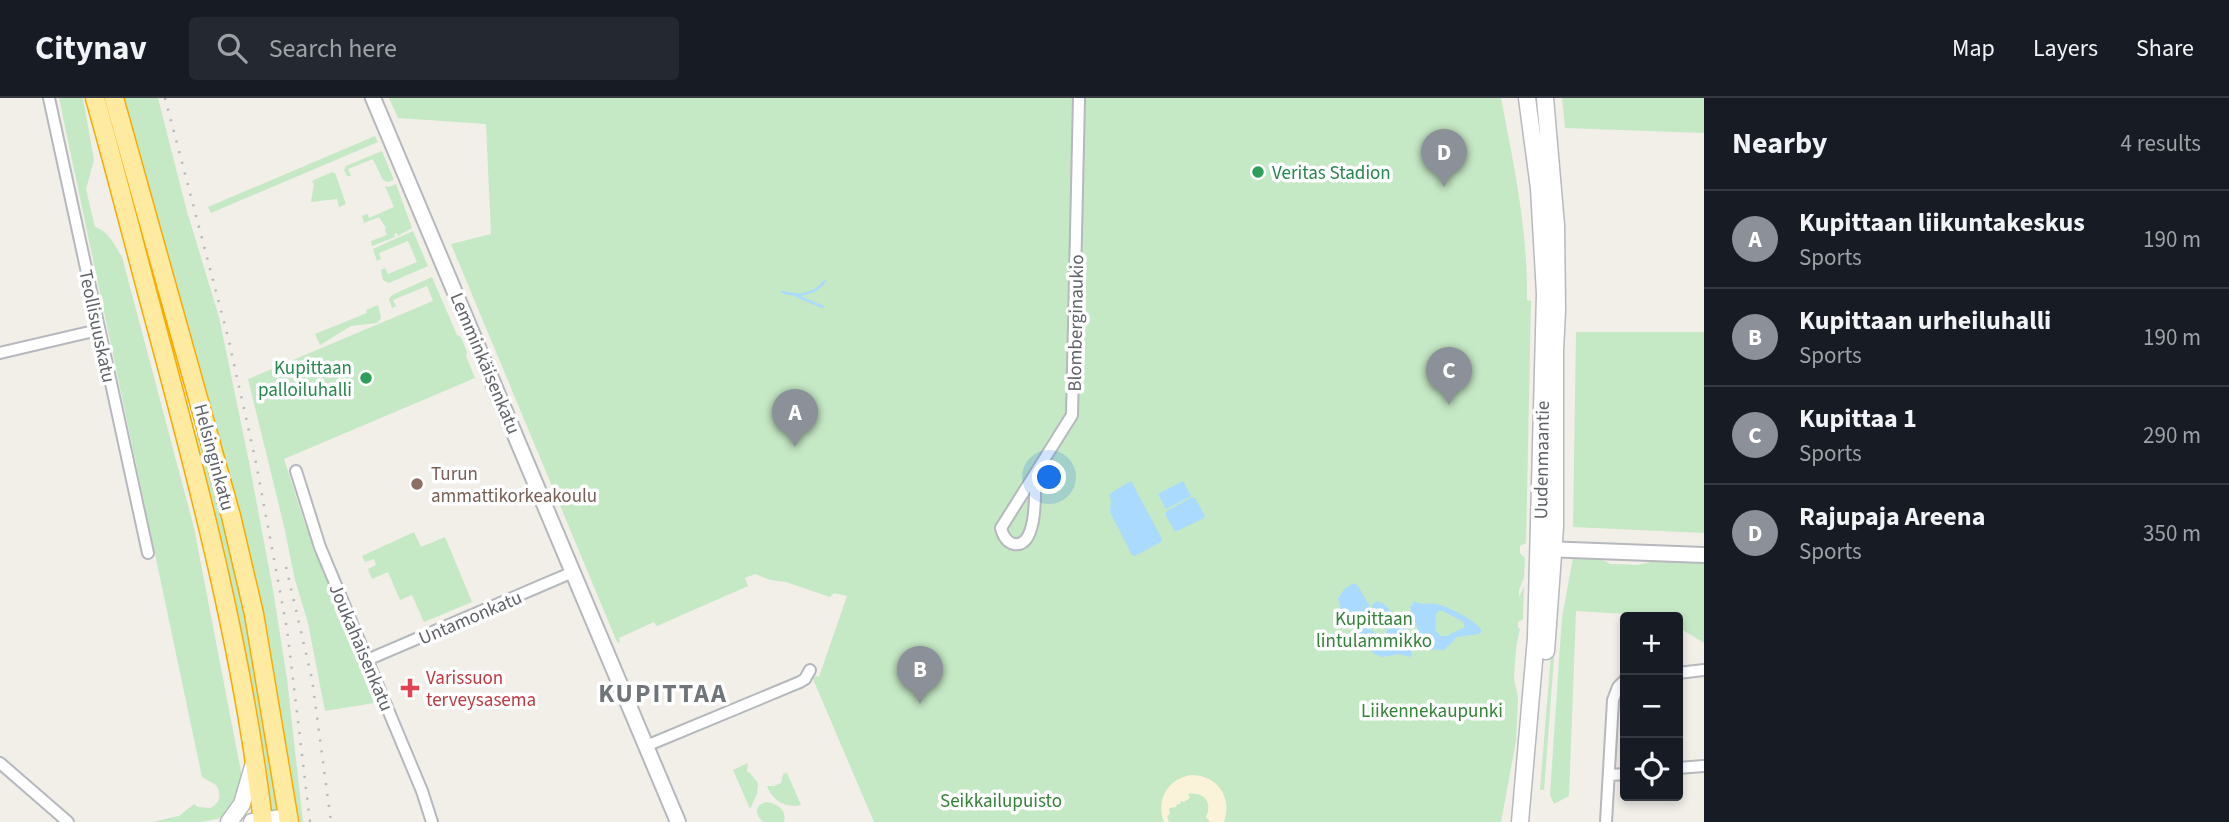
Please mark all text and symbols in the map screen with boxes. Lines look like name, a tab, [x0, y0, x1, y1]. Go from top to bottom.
search box	[189, 17, 679, 80]
text: Citynav	[35, 25, 147, 72]
icon: search	[213, 29, 251, 67]
text: Search here	[269, 30, 397, 67]
text: Map	[1952, 31, 1995, 66]
text: Layers	[2033, 31, 2098, 66]
text: Share	[2136, 31, 2194, 66]
text: Nearby	[1732, 122, 1827, 165]
text: 4 results	[2121, 127, 2201, 160]
pin: D	[1421, 129, 1467, 187]
place label: Veritas Stadion	[1272, 160, 1391, 187]
marker: Veritas Stadion	[1250, 164, 1266, 180]
text: Kupittaan liikuntakeskus	[1799, 204, 2085, 241]
text: A	[1748, 223, 1762, 256]
text: 190 m	[2143, 223, 2201, 256]
text: Sports	[1799, 241, 1862, 274]
street label: Blomberginaukio	[1062, 254, 1091, 392]
street label: Teollisuuskatu	[71, 267, 122, 385]
street label: Lemminkäisenkatu	[443, 289, 527, 439]
text: Kupittaan urheiluhalli	[1799, 302, 2051, 339]
text: B	[1748, 321, 1762, 354]
text: 190 m	[2143, 321, 2201, 354]
text: Sports	[1799, 339, 1862, 372]
pin: C	[1426, 347, 1472, 405]
place label: Kupittaan palloiluhalli	[258, 355, 352, 404]
marker: Kupittaan palloiluhalli	[358, 370, 374, 386]
pin: A	[772, 389, 818, 447]
street label: Uudenmaantie	[1528, 400, 1557, 520]
text: Kupittaa 1	[1799, 400, 1917, 437]
street label: Helsinginkatu	[186, 401, 241, 514]
text: C	[1748, 419, 1762, 452]
text: 290 m	[2143, 419, 2201, 452]
text: Sports	[1799, 437, 1862, 470]
your location	[1032, 460, 1066, 494]
place label: Turun ammattikorkeakoulu	[431, 461, 597, 510]
marker: Turun ammattikorkeakoulu	[409, 476, 425, 492]
text: Rajupaja Areena	[1799, 498, 1985, 535]
text: D	[1748, 517, 1762, 550]
text: 350 m	[2143, 517, 2201, 550]
text: Sports	[1799, 535, 1862, 568]
street label: Joukahaisenkatu	[322, 580, 400, 716]
street label: Untamonkatu	[415, 584, 526, 652]
park label: Kupittaan lintulammikko	[1316, 606, 1432, 655]
map controls	[1620, 612, 1683, 801]
button: +	[1620, 612, 1683, 675]
pin: B	[897, 646, 943, 704]
place label: Varissuon terveysasema	[426, 665, 536, 714]
district label: KUPITTAA	[598, 675, 728, 712]
button: −	[1620, 675, 1683, 738]
marker: Varissuon terveysasema	[400, 678, 420, 698]
park label: Liikennekaupunki	[1361, 698, 1503, 725]
button: locate	[1620, 738, 1683, 801]
park label: Seikkailupuisto	[940, 788, 1062, 815]

